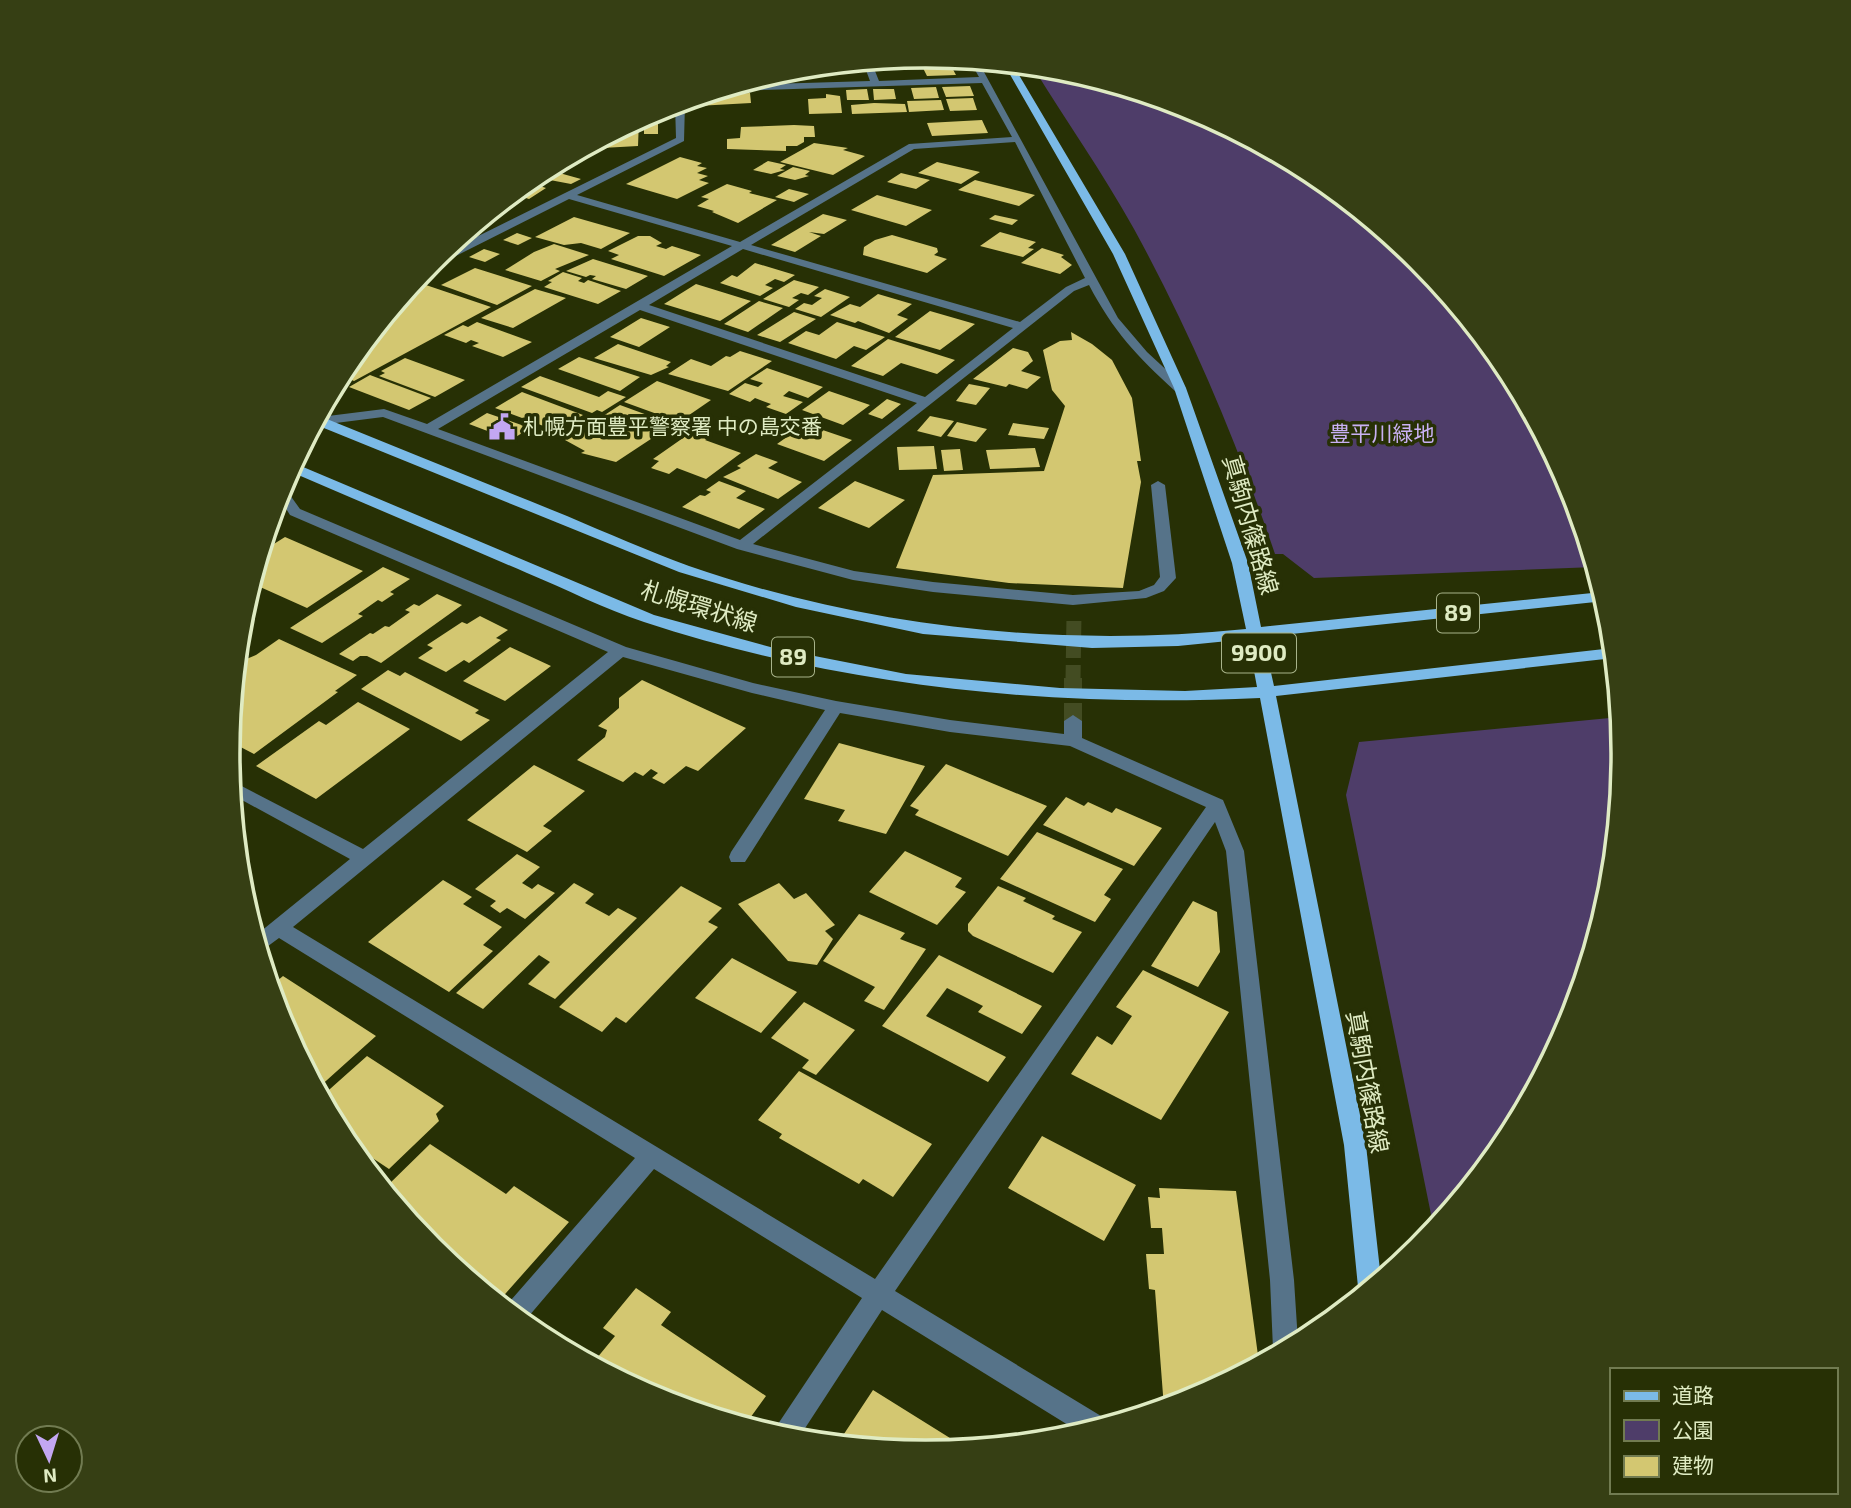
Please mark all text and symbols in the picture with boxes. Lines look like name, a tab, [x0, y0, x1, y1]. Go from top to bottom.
public building icon: 札幌方面豊平警察署 中の島交番	[487, 412, 517, 442]
place label: 札幌方面豊平警察署 中の島交番	[523, 413, 822, 438]
park label: 豊平川緑地	[1330, 420, 1435, 445]
street label: 真駒内篠路線	[1218, 451, 1285, 598]
street label: 札幌環状線	[638, 574, 761, 637]
road number: 89	[1437, 594, 1479, 632]
road number: 9900	[1222, 634, 1296, 673]
road number: 89	[772, 638, 814, 677]
street label: 真駒内篠路線	[1342, 1008, 1395, 1155]
legend	[1610, 1368, 1837, 1494]
text: 道路	[1672, 1382, 1714, 1407]
text: 公園	[1672, 1417, 1714, 1442]
north arrow	[14, 1424, 84, 1494]
text: 建物	[1672, 1452, 1714, 1477]
text: N	[43, 1465, 58, 1488]

